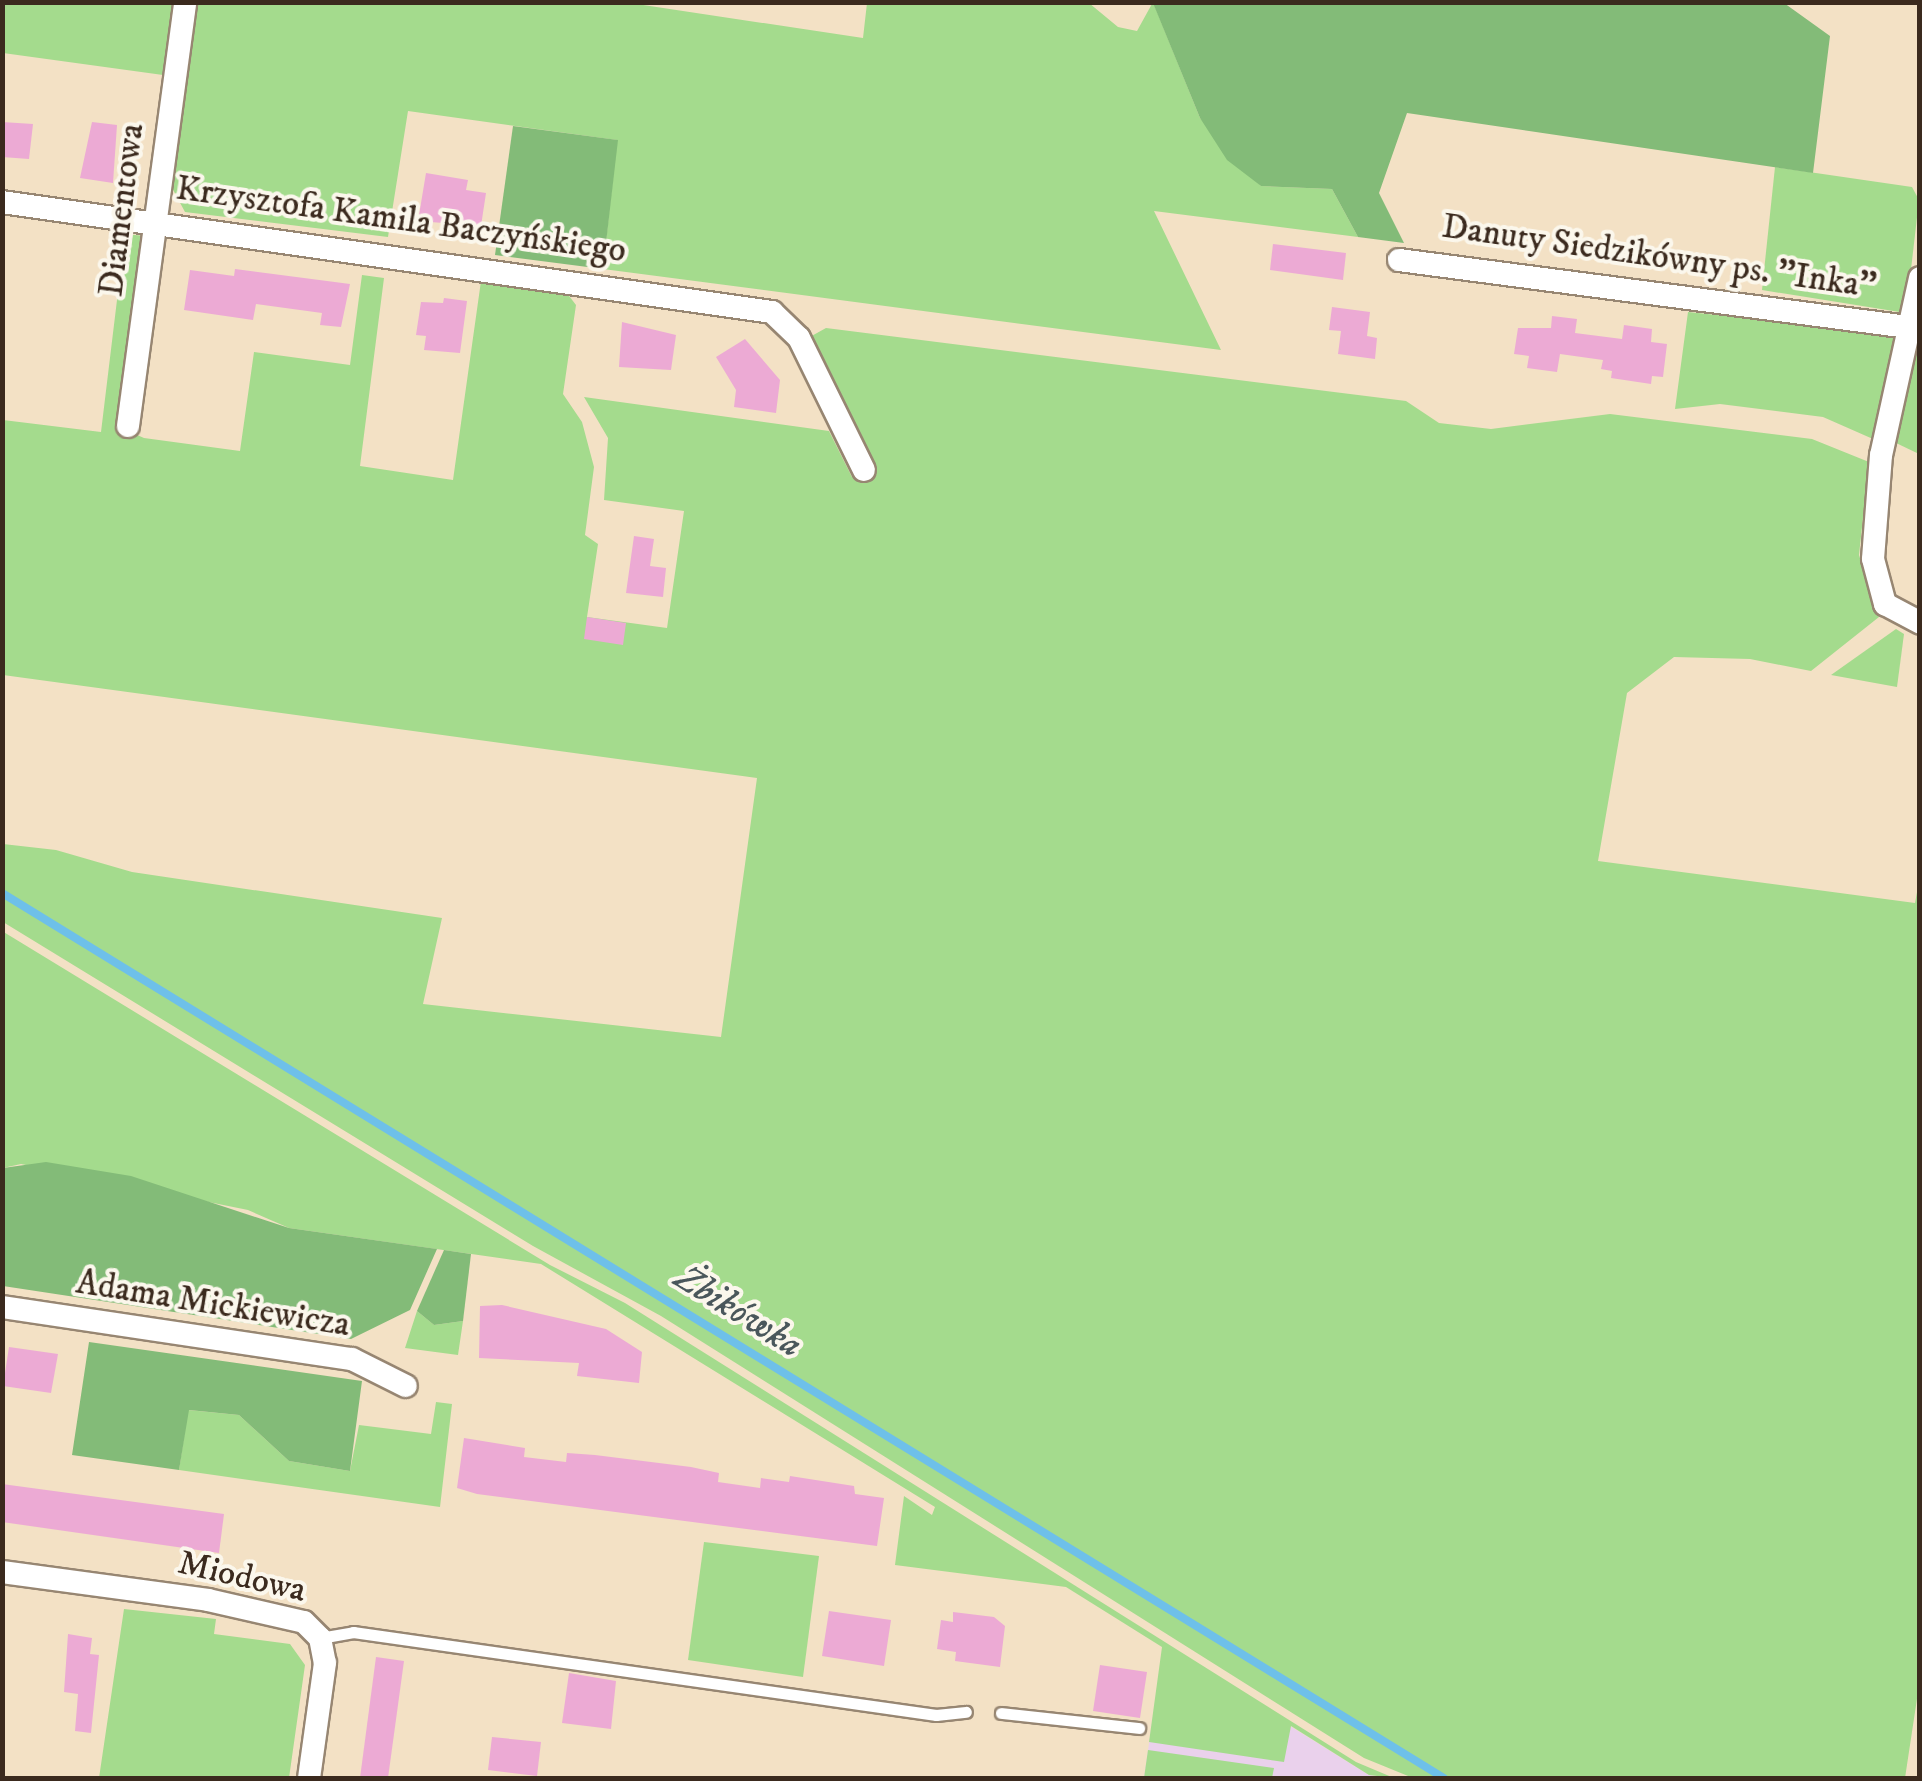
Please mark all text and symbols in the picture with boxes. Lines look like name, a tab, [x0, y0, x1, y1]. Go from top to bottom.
street label: Diamentowa	[91, 121, 153, 299]
street label: Krzysztofa Kamila Baczyńskiego	[173, 168, 629, 272]
street label: Danuty Siedzikówny ps. "Inka"	[1439, 206, 1879, 308]
water label: Żbikówka	[666, 1255, 810, 1369]
street label: Adama Mickiewicza	[73, 1262, 353, 1346]
street label: Miodowa	[174, 1542, 310, 1612]

